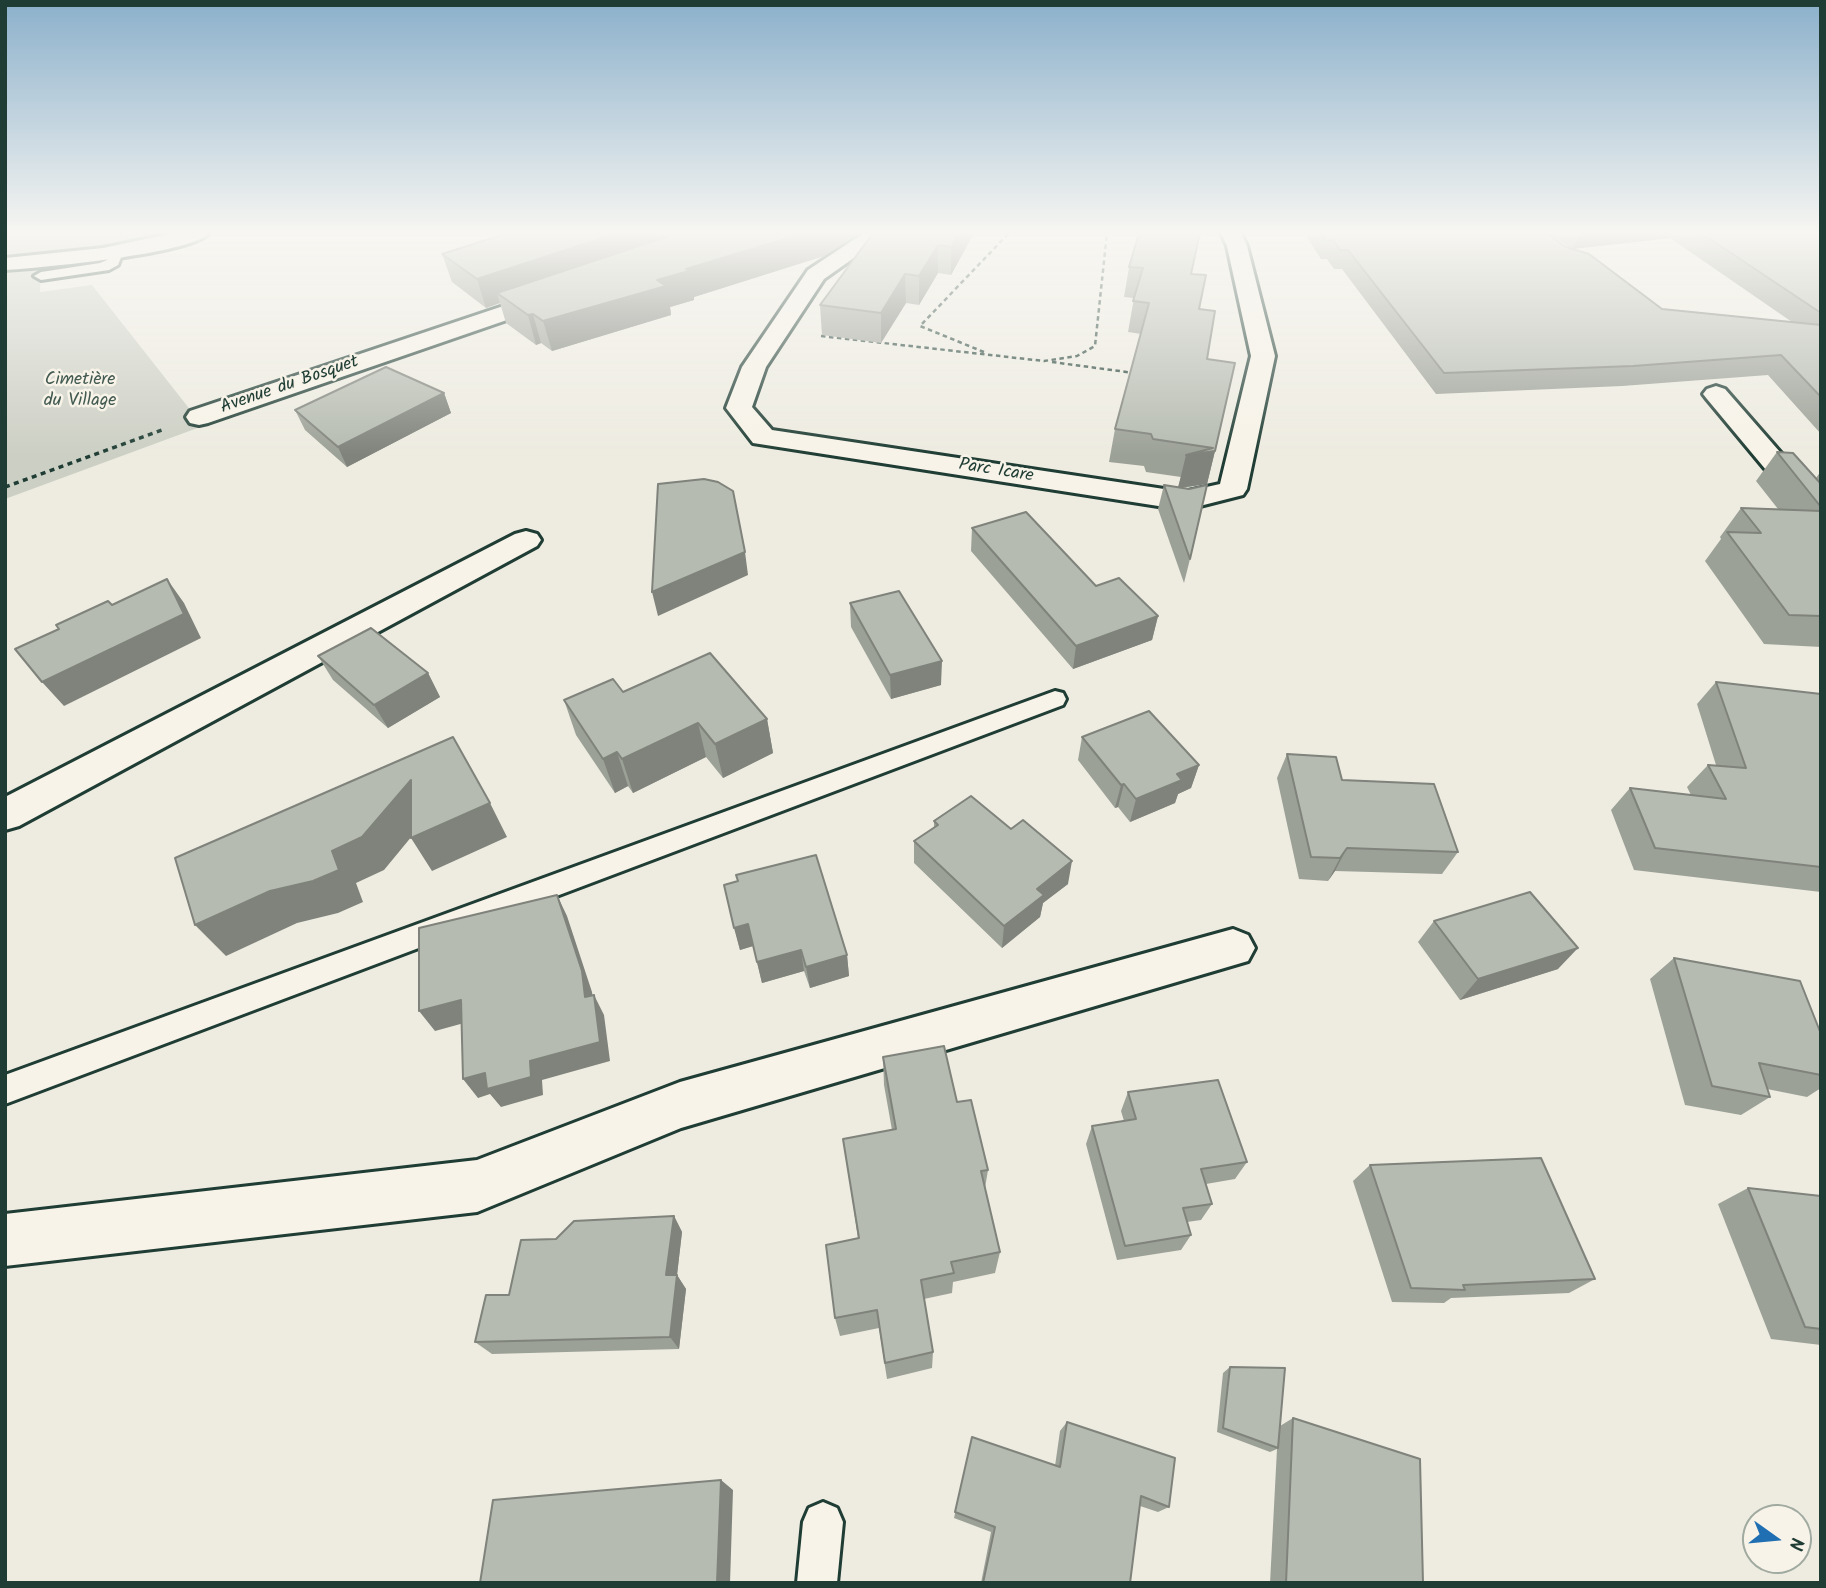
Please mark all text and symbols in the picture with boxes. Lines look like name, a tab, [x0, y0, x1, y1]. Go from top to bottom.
street label: Avenue du Bosquet	[218, 352, 362, 420]
park label: Cimetière du Village	[44, 370, 116, 412]
street label: Parc Icare	[957, 455, 1035, 489]
north arrow	[1742, 1504, 1812, 1574]
text: N	[1779, 1534, 1811, 1554]

